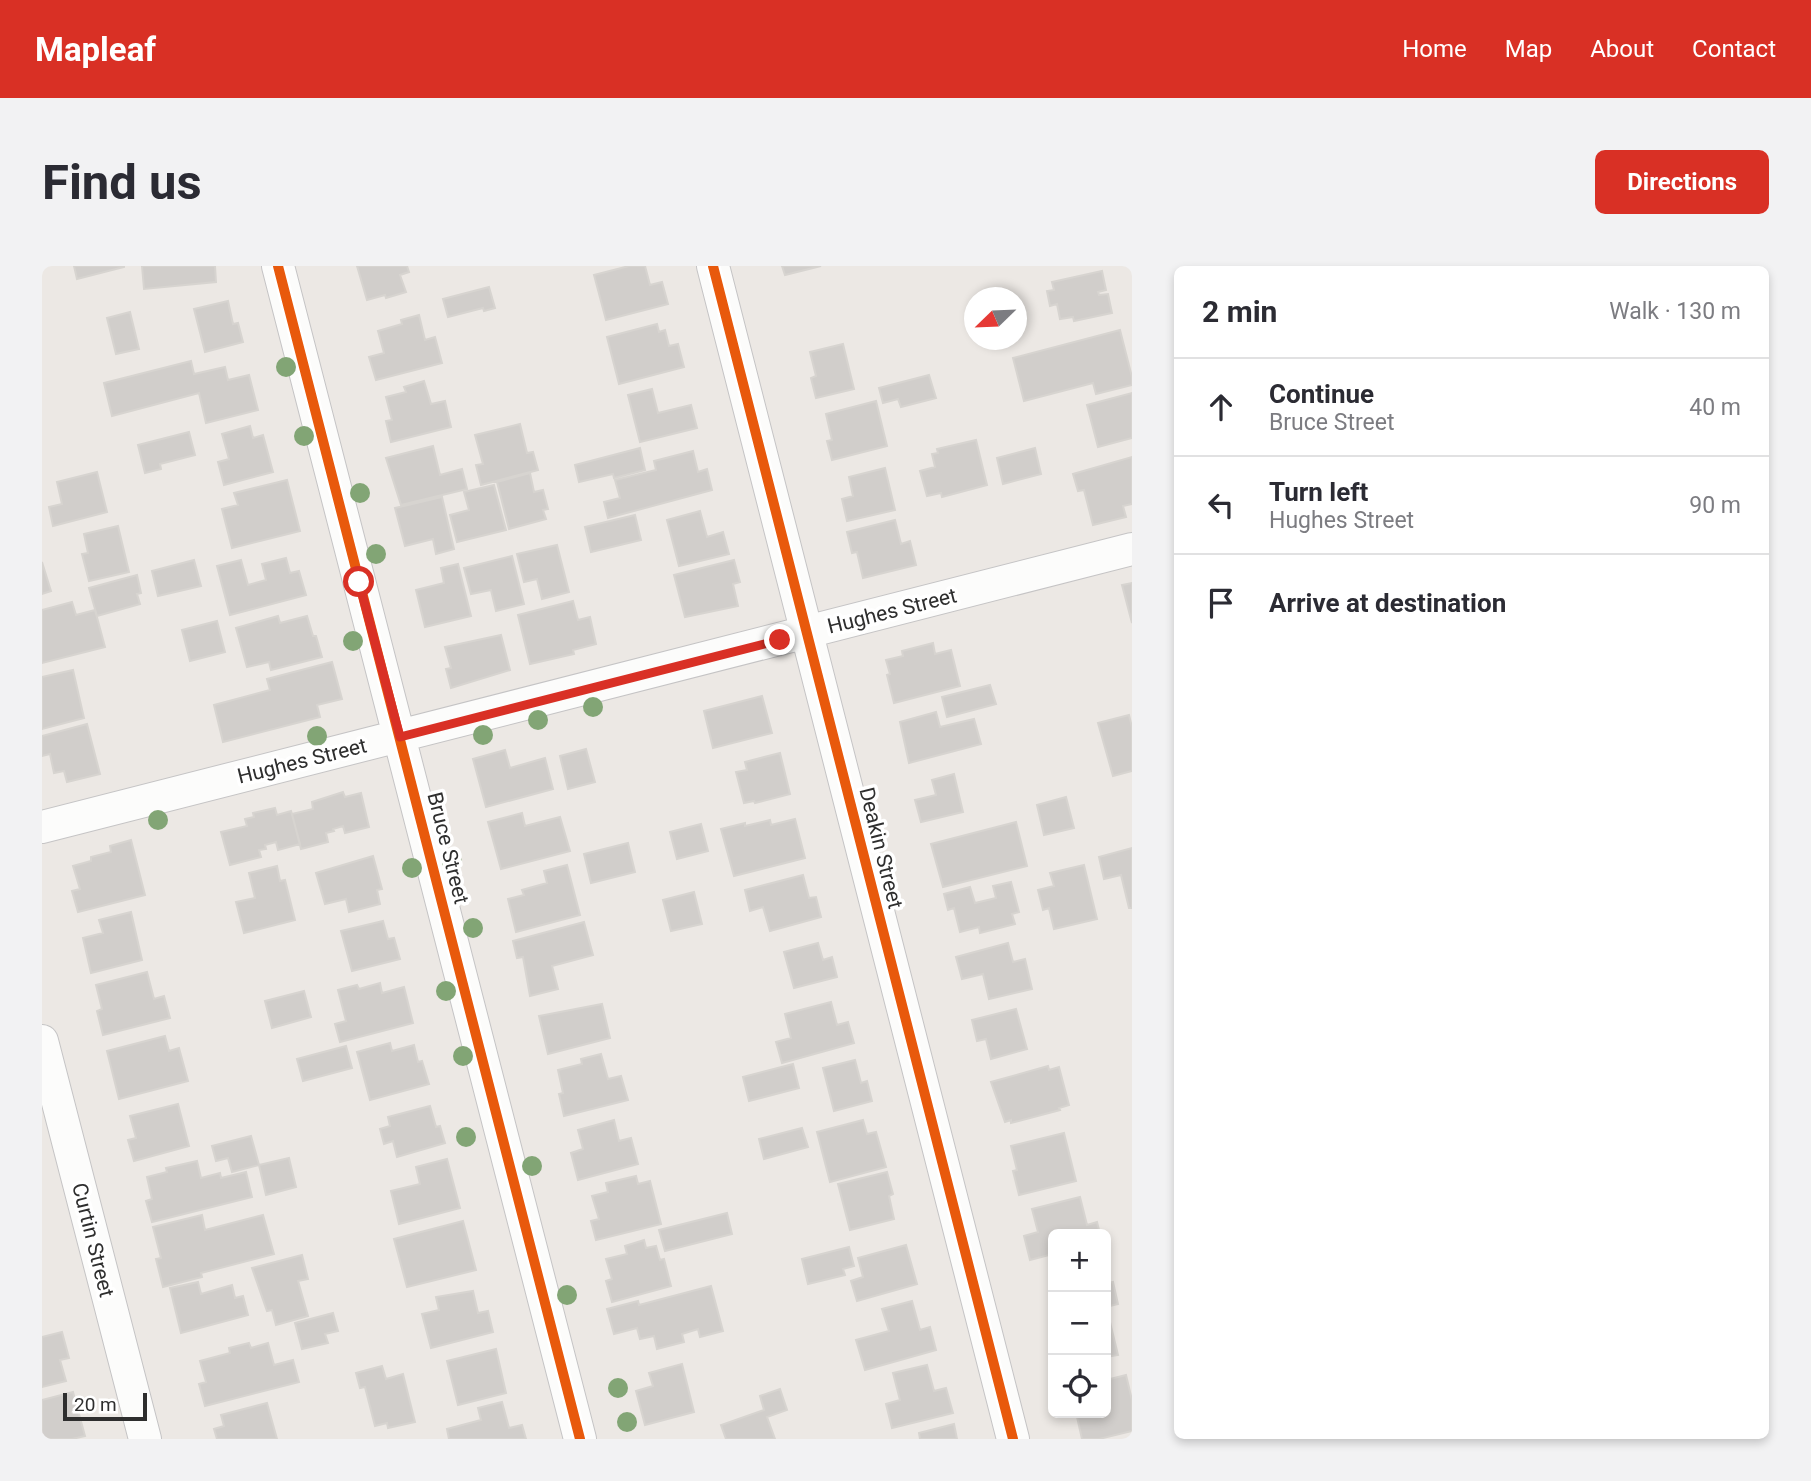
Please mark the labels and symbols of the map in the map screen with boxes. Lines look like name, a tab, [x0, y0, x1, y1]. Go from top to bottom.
north arrow	[964, 287, 1027, 350]
route start	[343, 566, 374, 597]
street label: Hughes Street	[825, 583, 959, 639]
route end	[764, 624, 795, 655]
street label: Hughes Street	[235, 733, 369, 789]
street label: Deakin Street	[854, 785, 908, 911]
street label: Bruce Street	[423, 790, 474, 907]
street label: Curtin Street	[67, 1180, 119, 1300]
scale bar	[63, 1390, 147, 1422]

